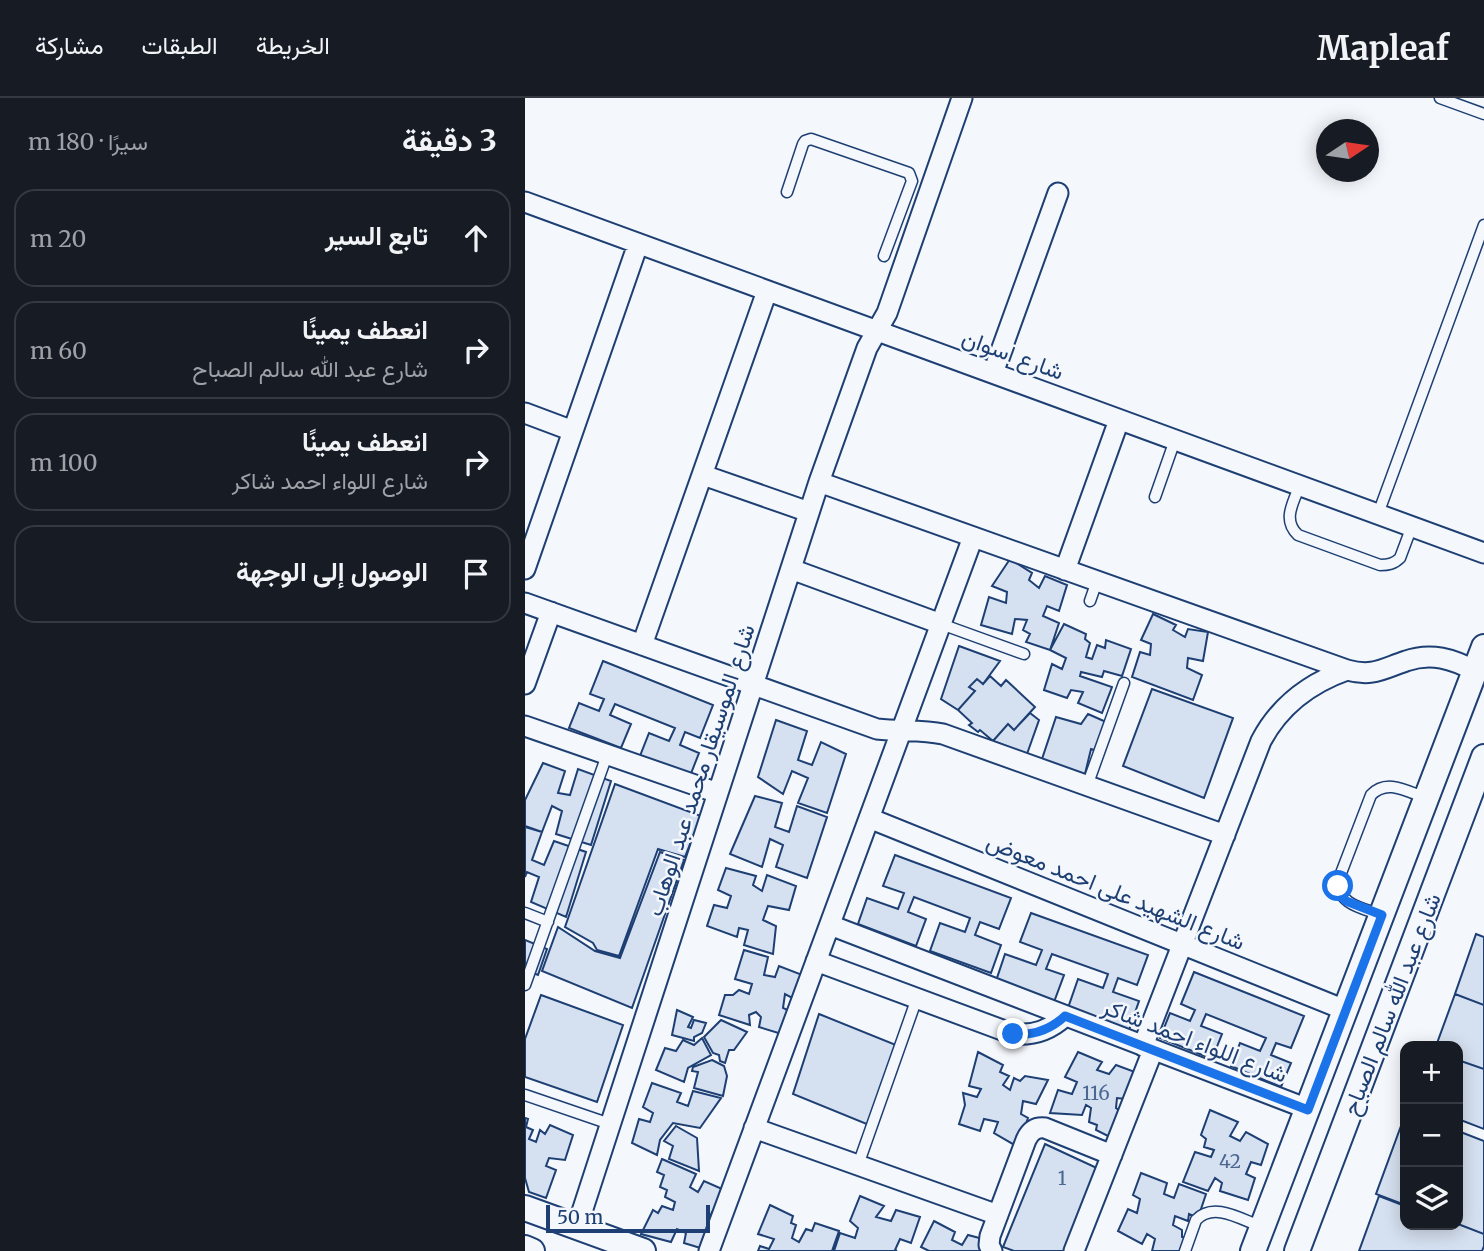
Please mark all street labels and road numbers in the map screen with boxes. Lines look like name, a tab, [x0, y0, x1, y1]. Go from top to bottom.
street label: شارع اسوان	[957, 322, 1068, 388]
street label: شارع الموسيقار محمد عبد الوهاب	[639, 620, 763, 920]
street label: شارع الشهيد على احمد معوض	[982, 826, 1249, 958]
street label: شارع عبد الله سالم الصباح	[1335, 889, 1449, 1120]
street label: شارع اللواء احمد شاكر	[1097, 991, 1292, 1091]

